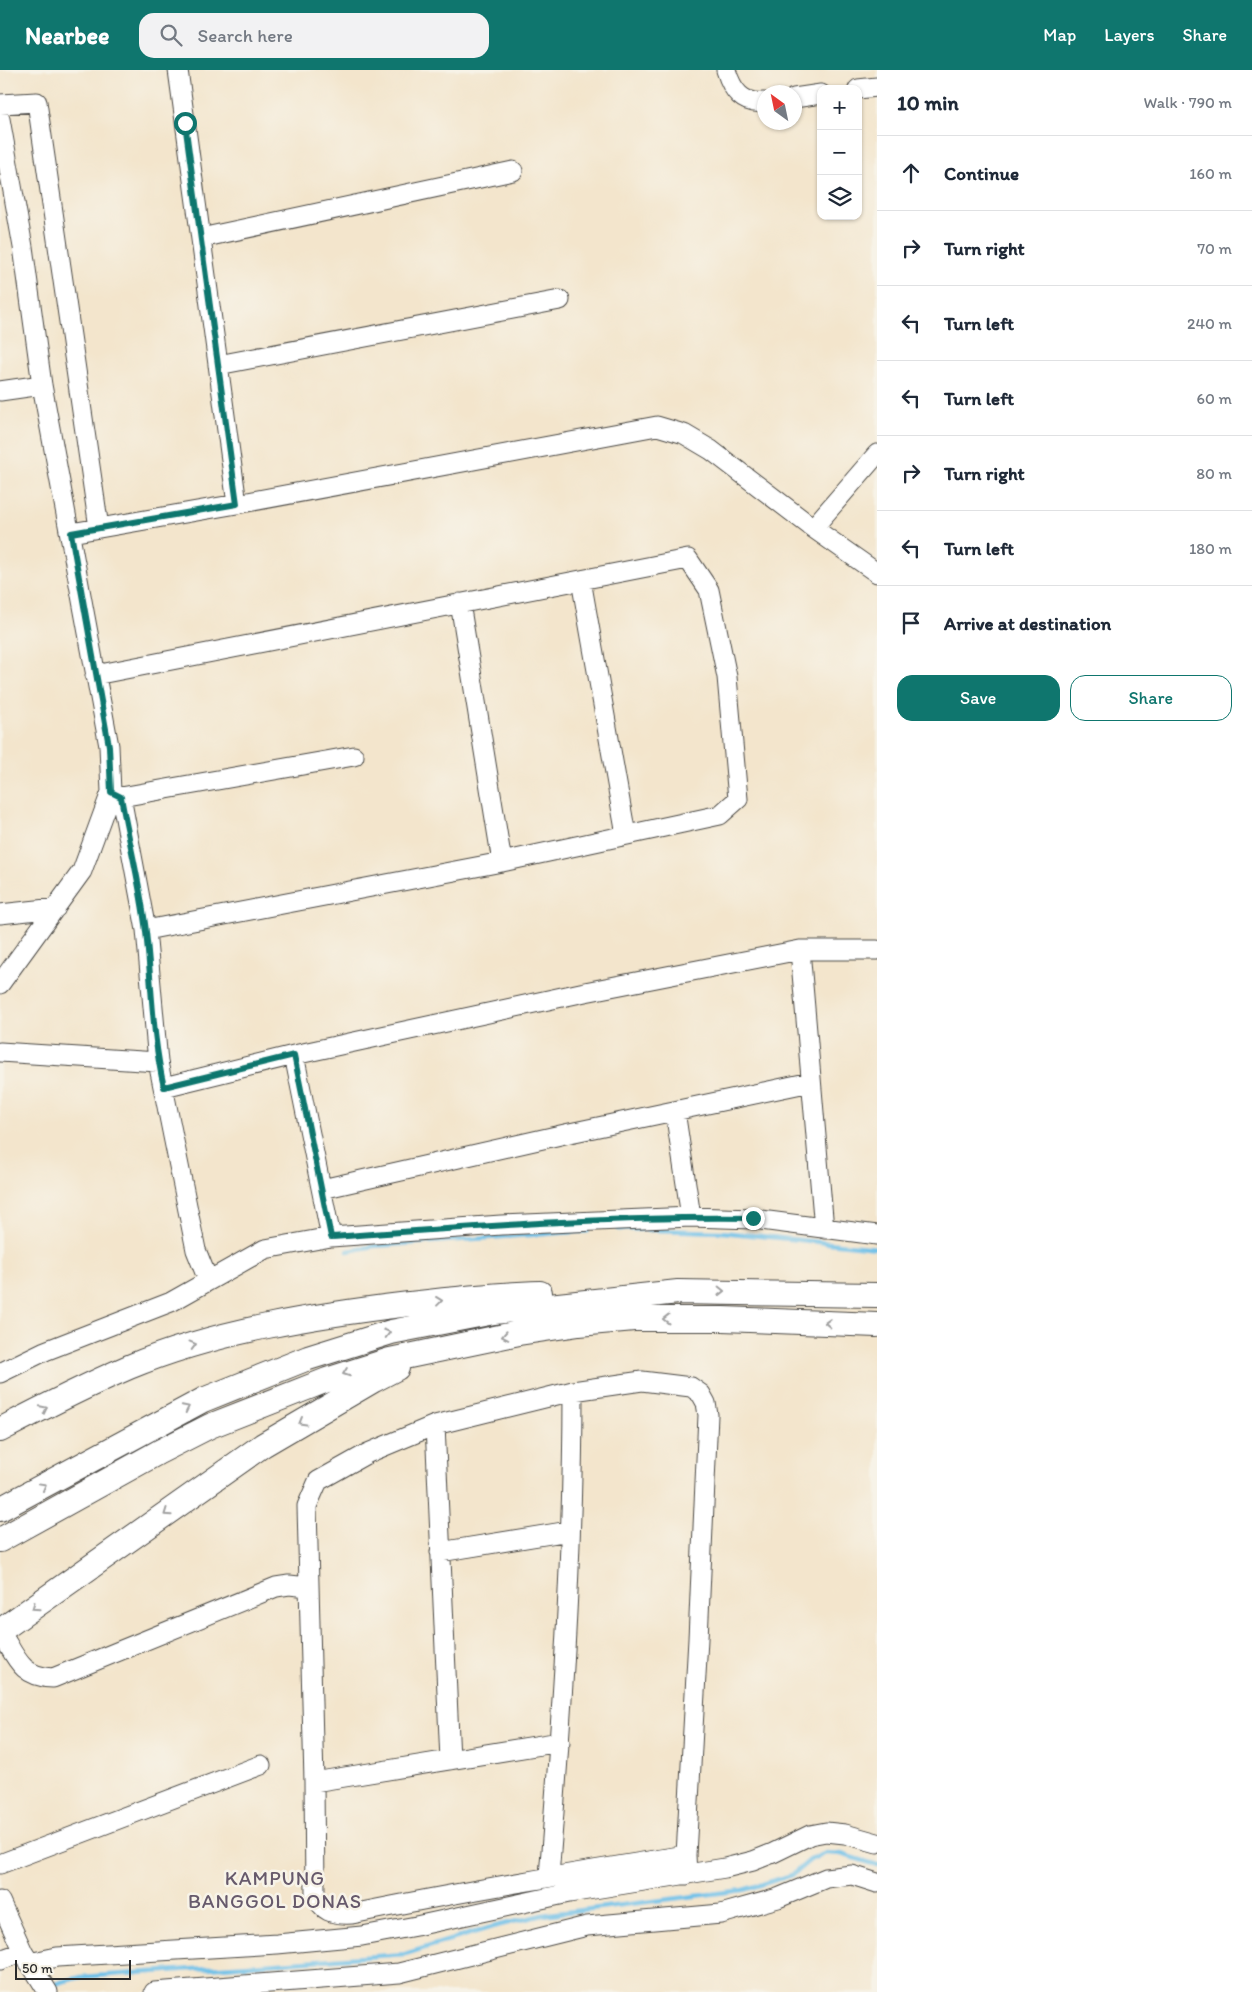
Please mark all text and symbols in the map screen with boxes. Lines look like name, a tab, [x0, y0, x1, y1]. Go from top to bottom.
search box	[139, 13, 489, 58]
text: Nearbee	[25, 21, 109, 50]
icon: search	[157, 21, 185, 49]
text: Search here	[197, 24, 293, 47]
text: Map	[1043, 24, 1076, 46]
text: Layers	[1104, 24, 1154, 46]
text: Share	[1182, 24, 1227, 46]
north arrow	[757, 85, 802, 130]
map controls	[817, 85, 862, 220]
button: +	[817, 85, 862, 130]
text: 10 min	[897, 90, 959, 115]
text: Walk · 790 m	[1144, 93, 1232, 112]
route start	[174, 112, 197, 135]
button: −	[817, 130, 862, 175]
icon: ahead	[897, 159, 925, 187]
text: Continue	[944, 162, 1019, 185]
text: 160 m	[1189, 164, 1232, 183]
button: layers	[817, 175, 862, 220]
icon: right	[897, 234, 925, 262]
text: Turn right	[944, 237, 1025, 260]
text: 70 m	[1197, 239, 1232, 258]
icon: left	[897, 309, 925, 337]
text: Turn left	[944, 312, 1014, 335]
text: 240 m	[1187, 314, 1232, 333]
icon: left	[897, 384, 925, 412]
text: Turn left	[944, 387, 1014, 410]
text: 60 m	[1197, 389, 1232, 408]
icon: right	[897, 459, 925, 487]
text: Turn right	[944, 462, 1025, 485]
text: 80 m	[1196, 464, 1232, 483]
icon: left	[897, 534, 925, 562]
text: Turn left	[944, 537, 1014, 560]
text: 180 m	[1189, 539, 1232, 558]
icon: arrive	[897, 609, 925, 637]
text: Arrive at destination	[944, 612, 1111, 635]
button: Save	[897, 675, 1060, 721]
button: Share	[1070, 675, 1232, 721]
route end	[742, 1207, 765, 1230]
one-way arrow	[718, 1286, 725, 1296]
one-way arrow	[435, 1296, 443, 1307]
one-way arrow	[662, 1314, 670, 1324]
one-way arrow	[824, 1317, 832, 1328]
one-way arrow	[382, 1328, 391, 1339]
one-way arrow	[500, 1331, 509, 1341]
one-way arrow	[188, 1341, 197, 1351]
one-way arrow	[343, 1367, 351, 1377]
one-way arrow	[180, 1404, 189, 1414]
one-way arrow	[39, 1405, 48, 1415]
one-way arrow	[298, 1415, 307, 1425]
one-way arrow	[37, 1482, 46, 1492]
one-way arrow	[164, 1507, 173, 1516]
one-way arrow	[31, 1601, 41, 1610]
district label: KAMPUNG BANGGOL DONAS	[188, 1866, 362, 1913]
scale bar	[15, 1957, 131, 1980]
text: 50 m	[22, 1960, 53, 1977]

